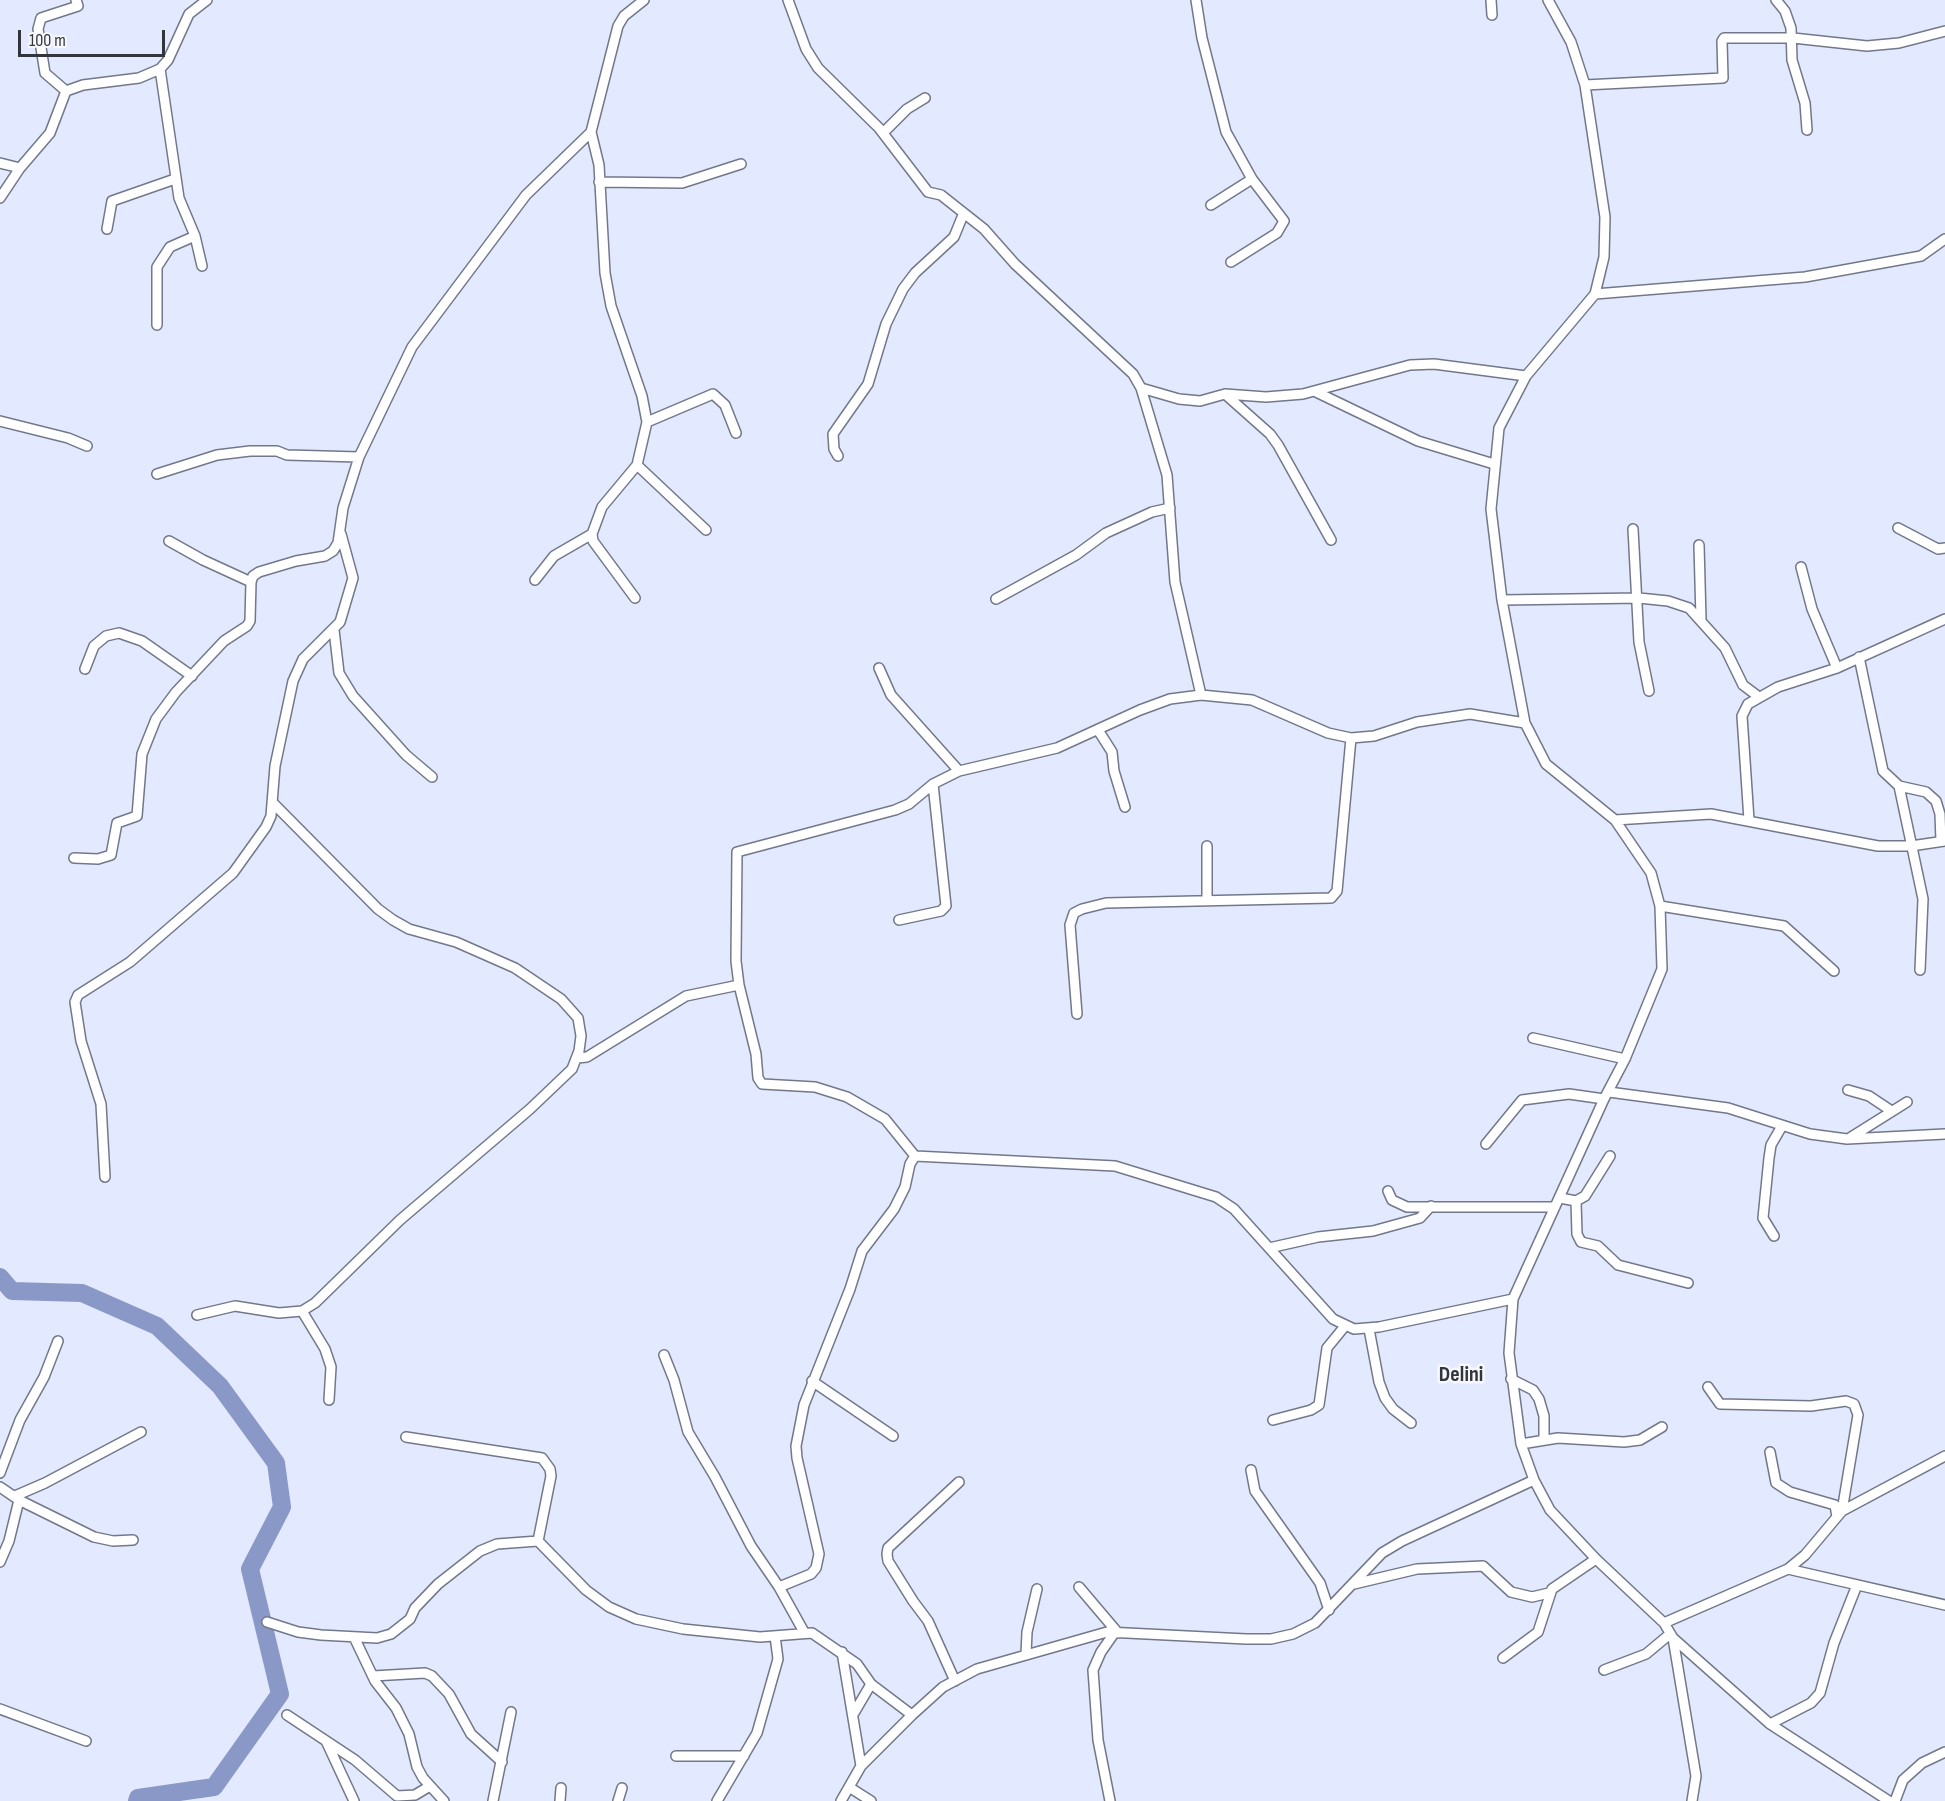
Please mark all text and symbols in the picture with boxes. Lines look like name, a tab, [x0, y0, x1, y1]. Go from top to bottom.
scale bar	[21, 18, 168, 56]
text: 100 m	[29, 30, 66, 51]
district label: Delini	[1439, 1362, 1483, 1388]

